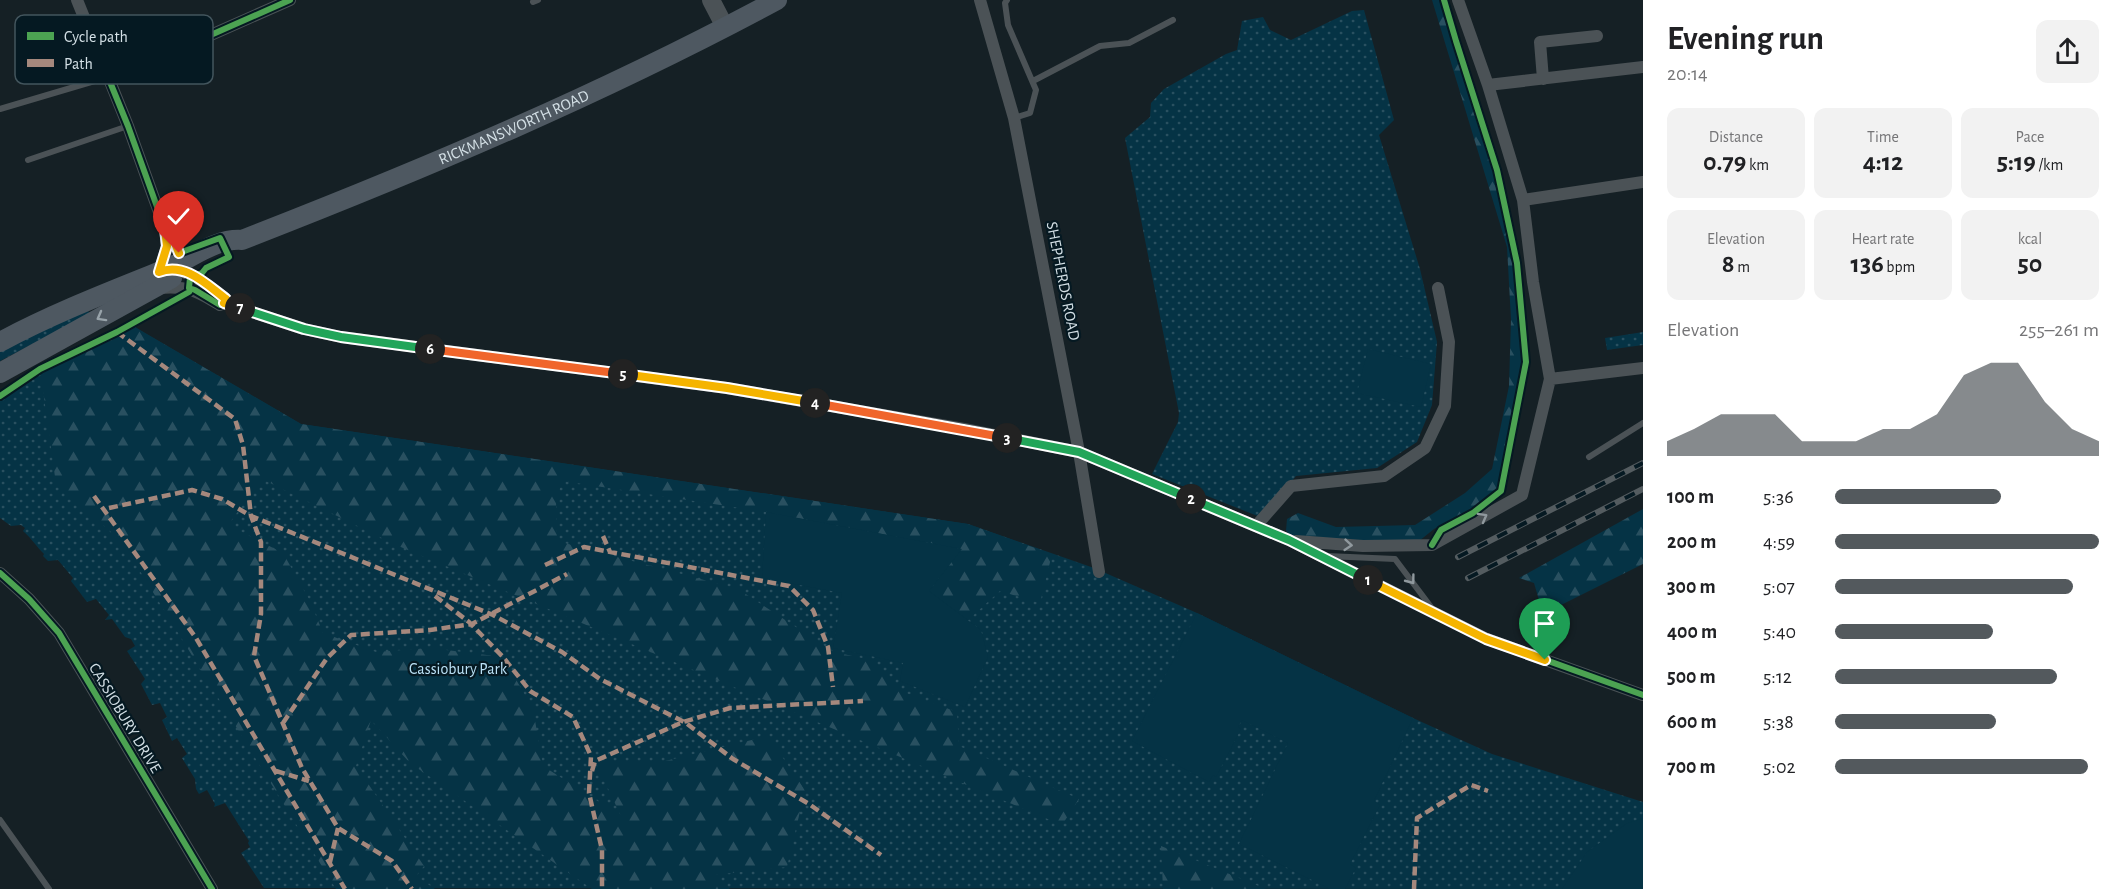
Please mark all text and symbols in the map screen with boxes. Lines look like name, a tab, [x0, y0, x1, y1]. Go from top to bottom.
legend	[15, 15, 213, 84]
button: share	[2036, 20, 2099, 83]
text: Evening run	[1667, 23, 1824, 56]
text: Cycle path	[64, 29, 128, 46]
text: Path	[64, 56, 93, 72]
text: 20:14	[1667, 64, 1708, 84]
street label: RICKMANSWORTH ROAD	[436, 87, 591, 168]
text: Distance	[1709, 129, 1763, 145]
text: Time	[1867, 129, 1899, 145]
text: Pace	[2016, 129, 2044, 145]
text: 0.79	[1703, 149, 1746, 175]
text: 4:12	[1863, 149, 1903, 175]
text: 5:19	[1997, 149, 2036, 175]
text: km	[1746, 157, 1769, 173]
text: /km	[2036, 157, 2063, 173]
pin	[153, 191, 204, 253]
icon: check	[162, 200, 195, 233]
street label: SHEPHERDS ROAD	[1044, 220, 1082, 342]
text: Elevation	[1707, 231, 1765, 247]
text: Heart rate	[1852, 231, 1914, 247]
text: kcal	[2018, 231, 2042, 247]
text: 8	[1722, 251, 1735, 277]
text: 136	[1851, 251, 1884, 277]
text: 50	[2018, 251, 2042, 277]
text: m	[1735, 259, 1750, 275]
text: bpm	[1884, 259, 1915, 275]
pin: 7	[225, 293, 255, 323]
text: 7	[237, 300, 243, 316]
one-way arrow	[97, 310, 107, 321]
text: Elevation	[1667, 320, 1739, 340]
text: 255–261 m	[2019, 320, 2099, 340]
pin: 6	[415, 334, 445, 364]
text: 6	[426, 341, 434, 357]
pin: 5	[608, 359, 638, 389]
text: 5	[620, 366, 626, 382]
pin: 4	[800, 388, 830, 418]
text: 4	[811, 395, 819, 411]
pin: 3	[992, 423, 1022, 453]
text: 3	[1004, 430, 1010, 446]
pin: 2	[1176, 484, 1206, 514]
text: 100 m	[1667, 487, 1714, 507]
text: 5:36	[1763, 487, 1794, 507]
text: 2	[1187, 491, 1195, 507]
one-way arrow	[1477, 513, 1487, 524]
text: 200 m	[1667, 532, 1716, 552]
text: 4:59	[1763, 532, 1795, 552]
one-way arrow	[1343, 538, 1352, 551]
pin: 1	[1353, 565, 1383, 595]
text: 1	[1365, 572, 1371, 588]
one-way arrow	[1403, 573, 1414, 584]
text: 300 m	[1667, 577, 1716, 597]
text: 5:07	[1763, 577, 1795, 597]
pin	[1519, 598, 1570, 660]
icon: arrive	[1528, 607, 1561, 640]
text: 400 m	[1667, 622, 1717, 642]
text: 5:40	[1763, 622, 1796, 642]
street label: CASSIOBURY DRIVE	[86, 660, 164, 776]
park label: Cassiobury Park	[409, 661, 508, 678]
text: 500 m	[1667, 667, 1716, 687]
text: 5:12	[1763, 667, 1792, 687]
text: 600 m	[1667, 712, 1717, 732]
text: 5:38	[1763, 712, 1794, 732]
text: 700 m	[1667, 757, 1716, 777]
text: 5:02	[1763, 757, 1796, 777]

